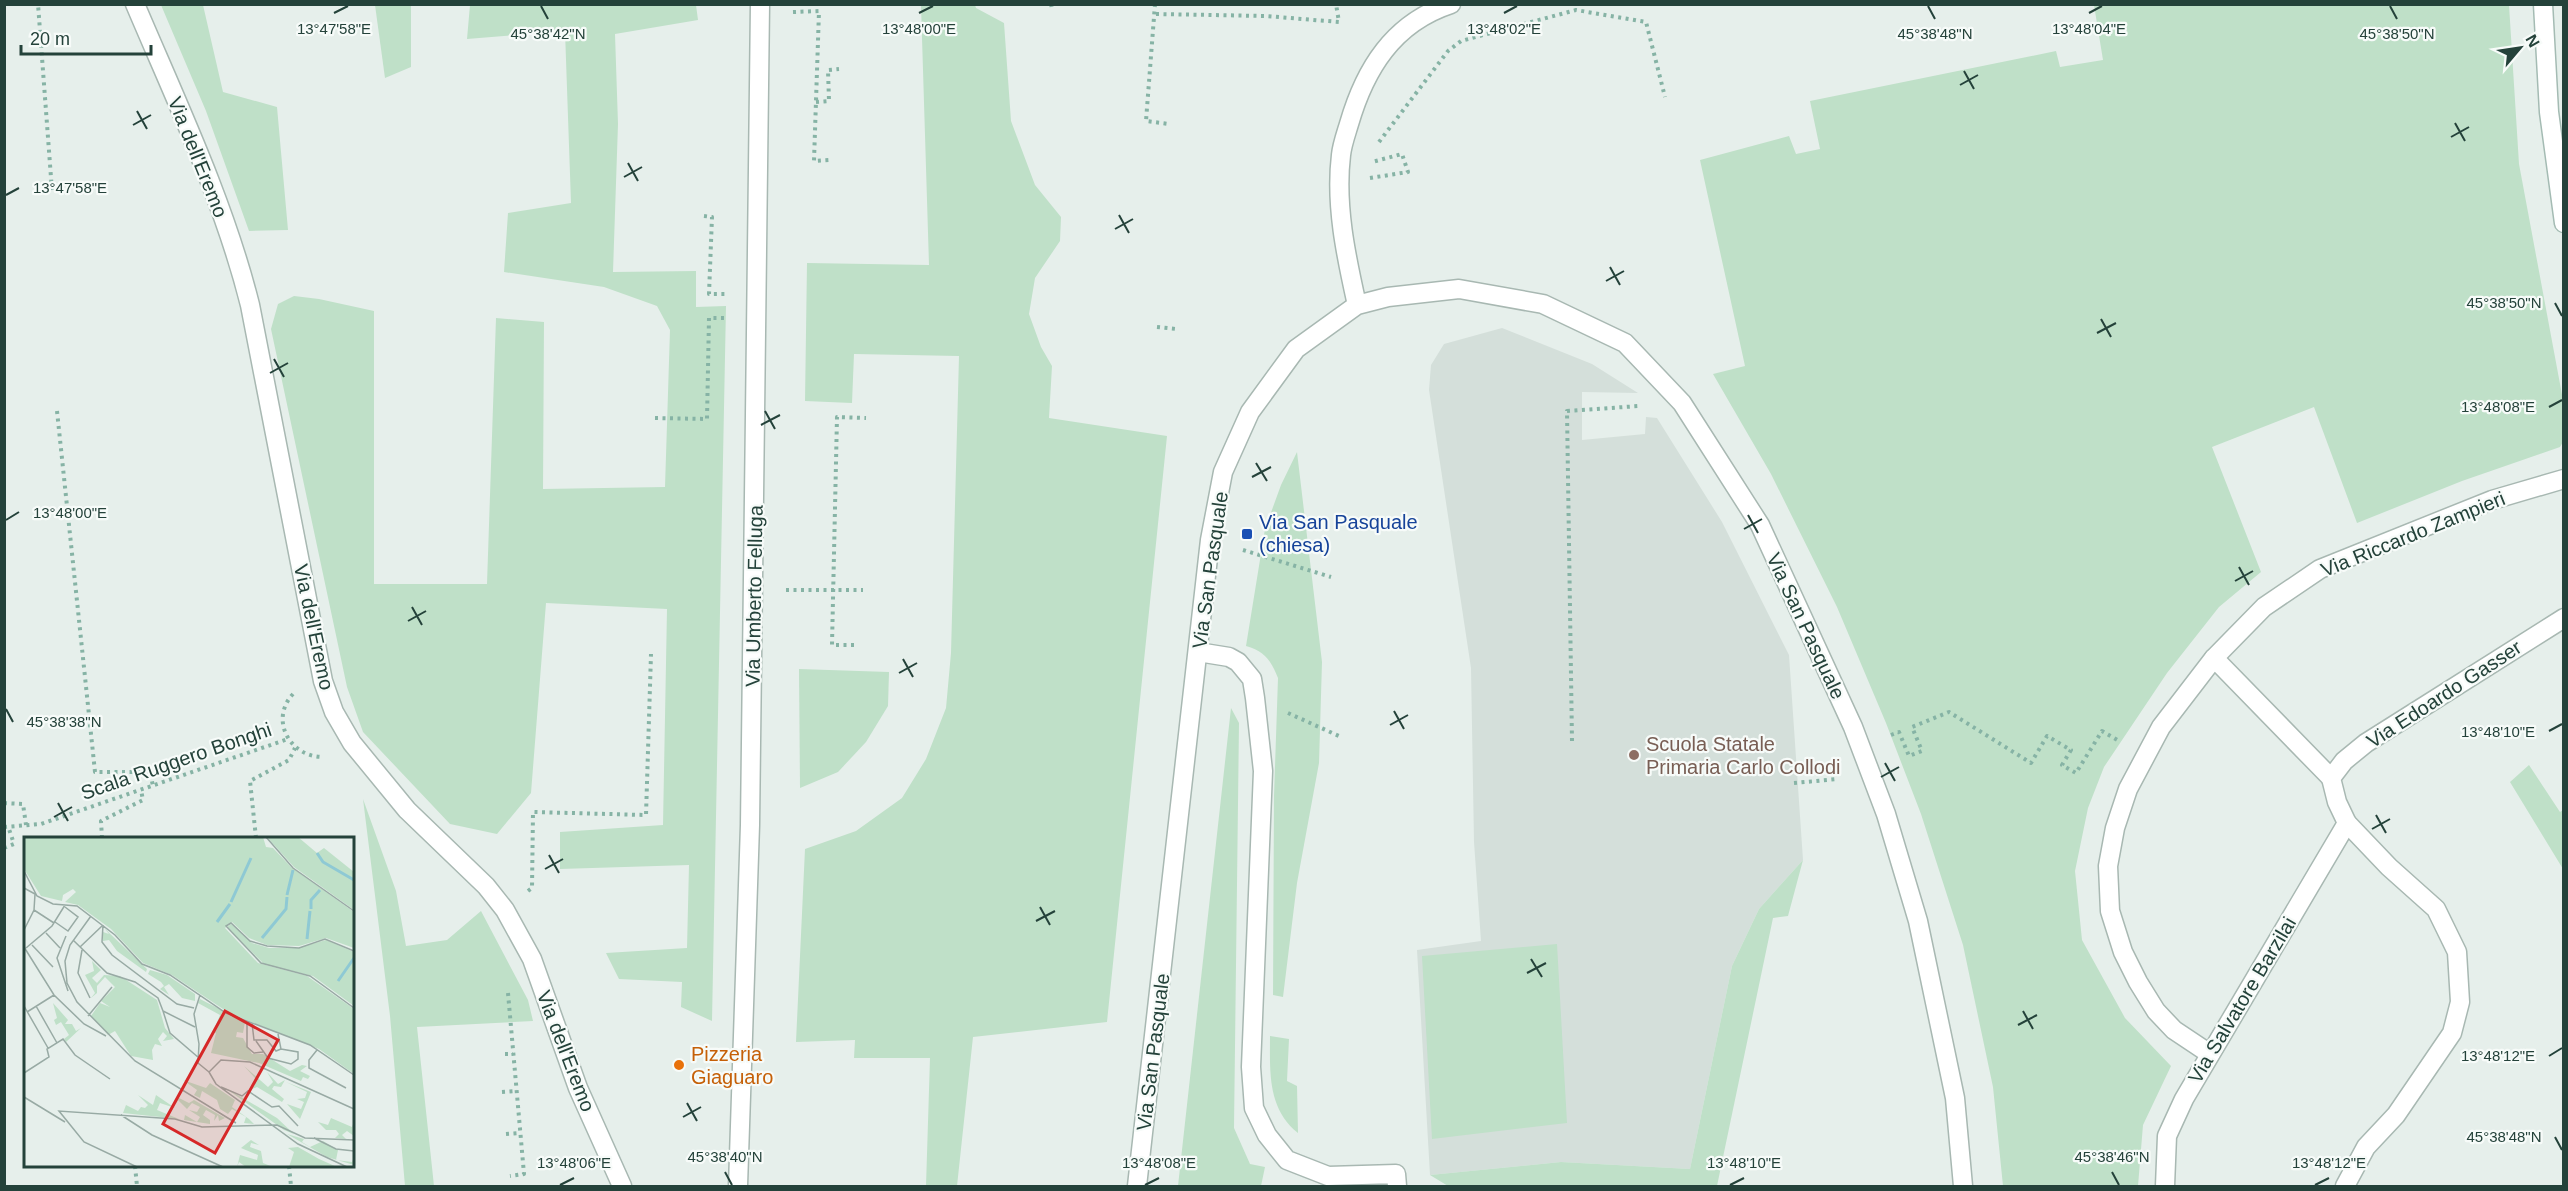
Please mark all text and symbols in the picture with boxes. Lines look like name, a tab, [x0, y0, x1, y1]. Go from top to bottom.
scale bar	[21, 18, 152, 56]
north arrow	[2490, 18, 2550, 78]
text: 13°47'58"E	[297, 20, 371, 37]
text: 13°48'00"E	[882, 20, 956, 37]
text: 13°48'02"E	[1467, 20, 1541, 37]
text: 13°48'04"E	[2052, 20, 2126, 37]
text: 45°38'42"N	[510, 25, 586, 42]
text: 45°38'48"N	[1897, 25, 1973, 42]
text: 45°38'50"N	[2359, 25, 2435, 42]
text: 20 m	[30, 29, 70, 49]
text: N	[2522, 32, 2543, 50]
street label: Via dell'Eremo	[164, 94, 232, 220]
text: 13°47'58"E	[33, 179, 107, 196]
text: 45°38'50"N	[2466, 294, 2542, 311]
text: 13°48'08"E	[2461, 398, 2535, 415]
street label: Via Riccardo Zampieri	[2318, 487, 2508, 581]
street label: Via San Pasquale	[1188, 490, 1232, 650]
text: 13°48'00"E	[33, 504, 107, 521]
street label: Via Umberto Felluga	[741, 504, 767, 687]
place label: Via San Pasquale (chiesa)	[1259, 511, 1418, 556]
marker: Via San Pasquale (chiesa)	[1240, 527, 1254, 541]
street label: Via San Pasquale	[1763, 549, 1849, 703]
street label: Via dell'Eremo	[290, 562, 338, 692]
street label: Via Edoardo Gasser	[2363, 636, 2526, 752]
text: 45°38'38"N	[26, 713, 102, 730]
street label: Scala Ruggero Bonghi	[78, 718, 274, 804]
text: 13°48'10"E	[2461, 723, 2535, 740]
place label: Scuola Statale Primaria Carlo Collodi	[1646, 733, 1841, 778]
marker: Scuola Statale Primaria Carlo Collodi	[1627, 748, 1641, 762]
inset map	[24, 837, 354, 1167]
street label: Via Salvatore Barzilai	[2184, 913, 2300, 1087]
street label: Via San Pasquale	[1132, 972, 1174, 1132]
street label: Via dell'Eremo	[533, 987, 599, 1115]
place label: Pizzeria Giaguaro	[691, 1043, 773, 1088]
text: 13°48'12"E	[2461, 1047, 2535, 1064]
marker: Pizzeria Giaguaro	[672, 1058, 686, 1072]
text: 45°38'48"N	[2466, 1128, 2542, 1145]
text: 45°38'40"N	[687, 1148, 763, 1165]
text: 45°38'46"N	[2074, 1148, 2150, 1165]
text: 13°48'06"E	[537, 1154, 611, 1171]
text: 13°48'08"E	[1122, 1154, 1196, 1171]
text: 13°48'10"E	[1707, 1154, 1781, 1171]
text: 13°48'12"E	[2292, 1154, 2366, 1171]

